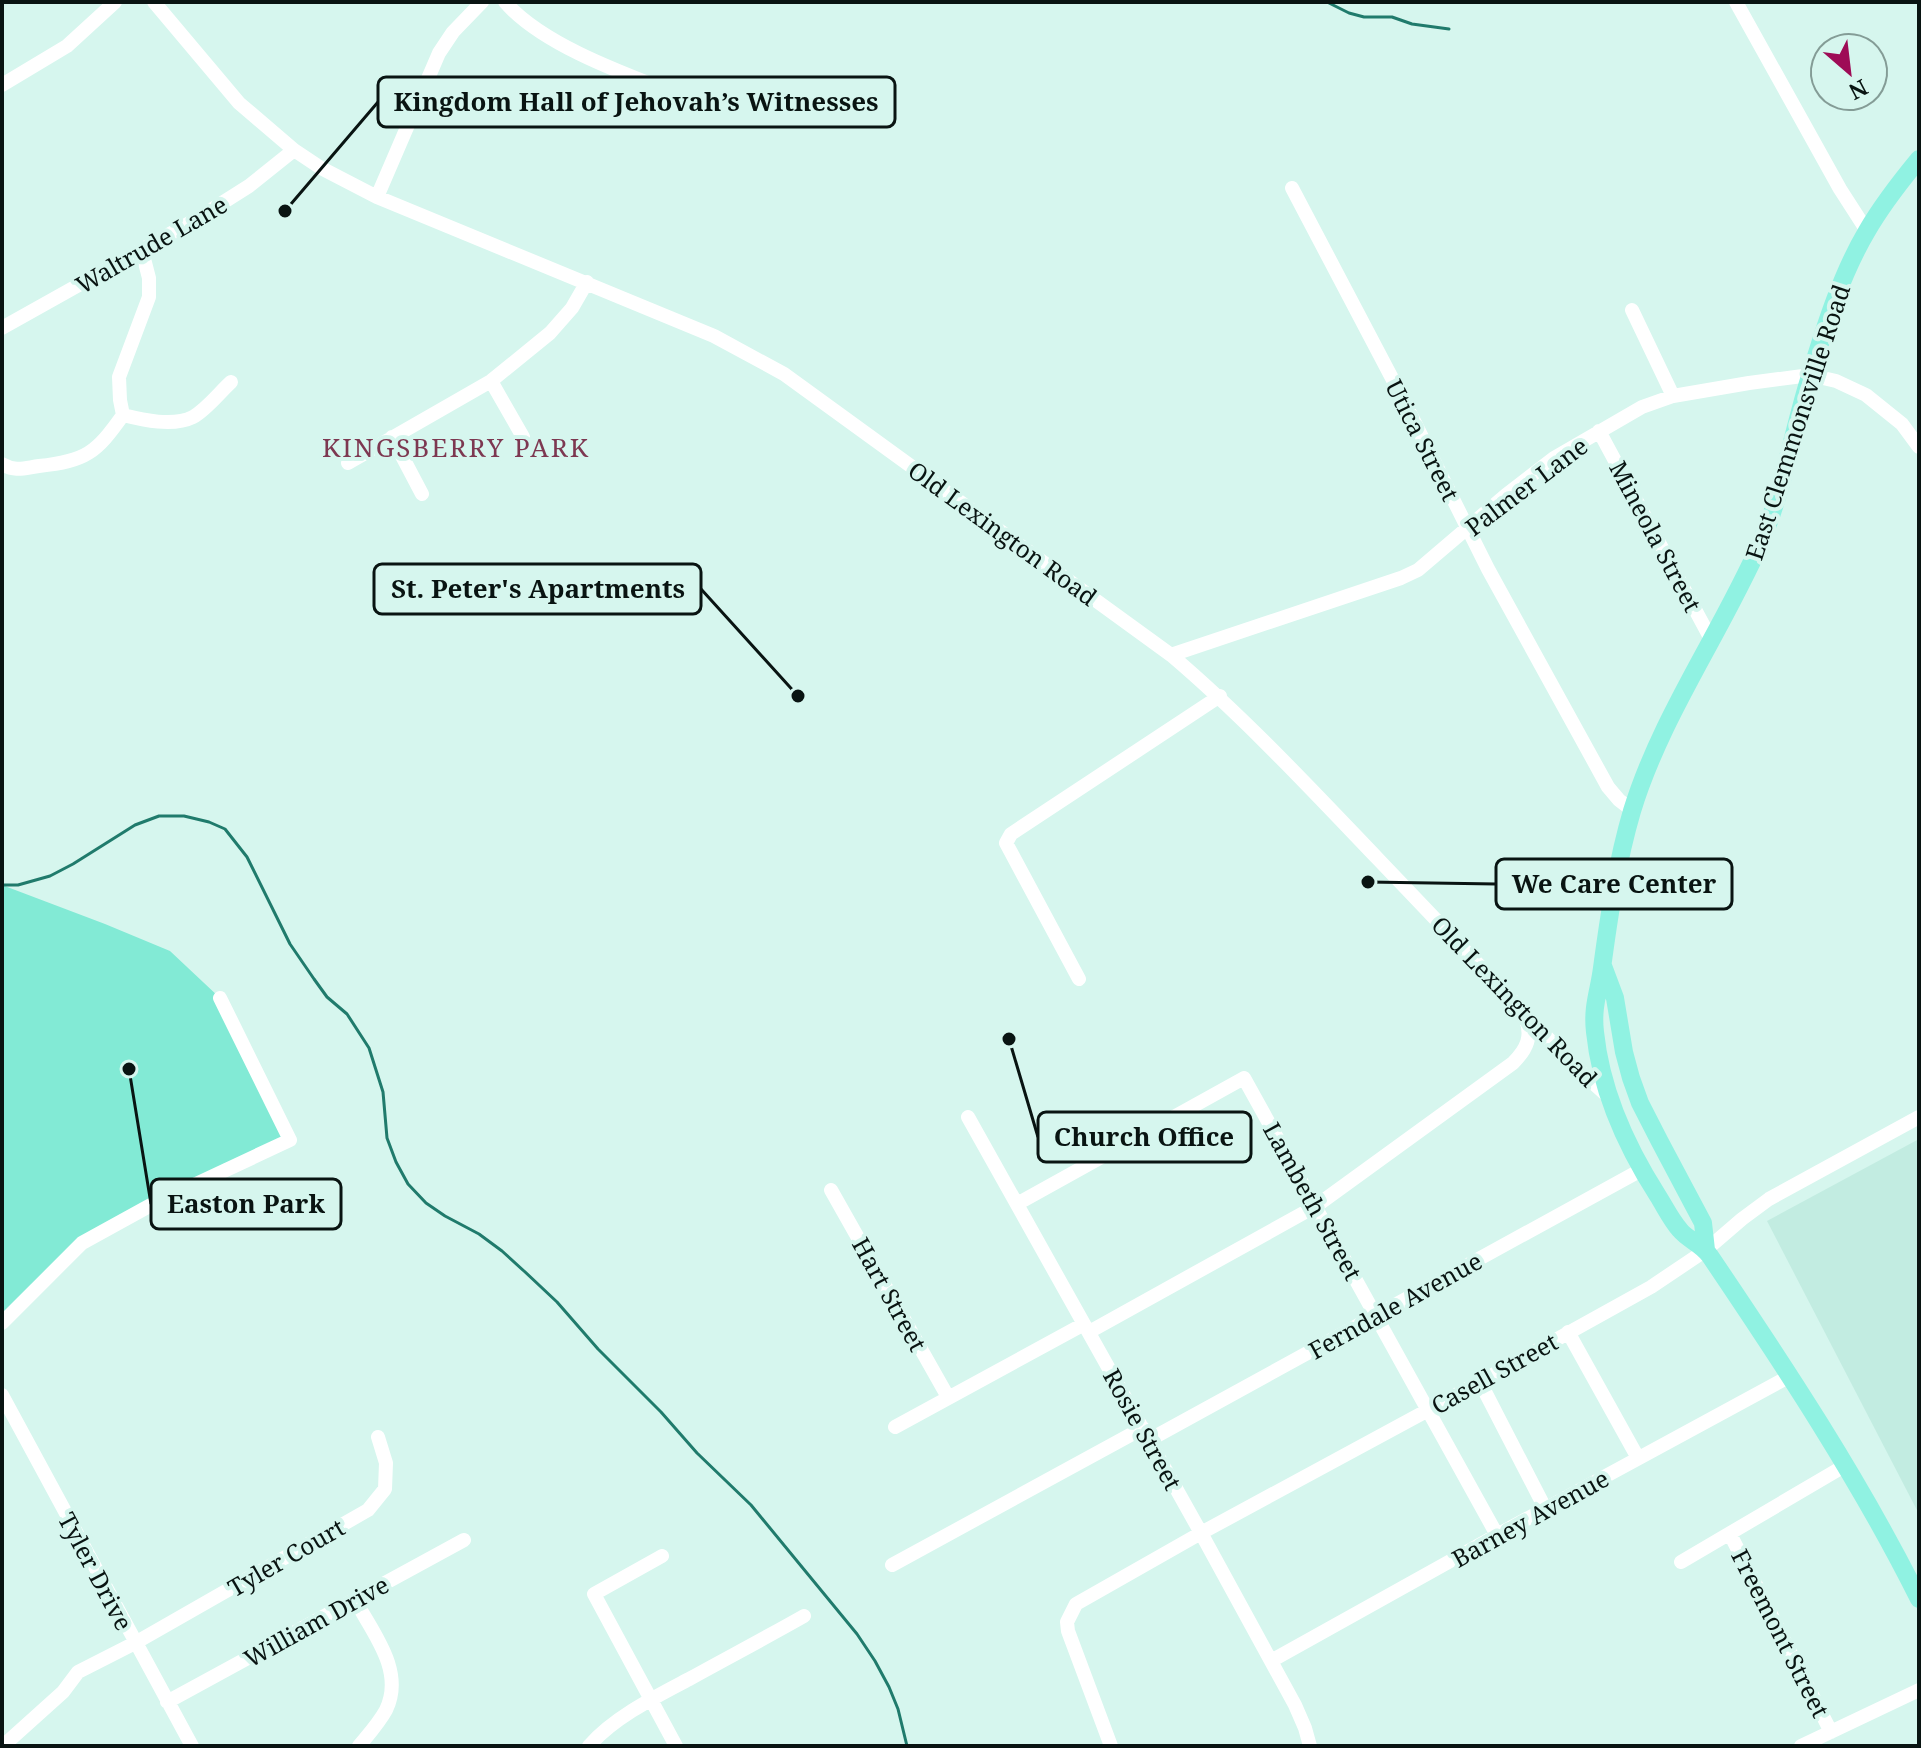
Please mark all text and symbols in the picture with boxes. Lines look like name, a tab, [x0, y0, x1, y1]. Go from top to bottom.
north arrow	[1809, 32, 1889, 112]
text: N	[1844, 73, 1874, 108]
callout: Kingdom Hall of Jehovah’s Witnesses	[378, 77, 895, 127]
text: Kingdom Hall of Jehovah’s Witnesses	[393, 83, 879, 119]
street label: Waltrude Lane	[69, 187, 233, 301]
street label: East Clemmonsville Road	[1737, 280, 1857, 564]
street label: Utica Street	[1378, 374, 1468, 506]
district label: KINGSBERRY PARK	[322, 429, 590, 465]
street label: Palmer Lane	[1458, 429, 1594, 543]
street label: Old Lexington Road	[902, 453, 1104, 613]
street label: Mineola Street	[1602, 455, 1710, 617]
callout: St. Peter's Apartments	[374, 564, 701, 614]
text: St. Peter's Apartments	[391, 570, 685, 606]
callout: We Care Center	[1496, 859, 1732, 909]
text: We Care Center	[1512, 865, 1717, 901]
street label: Old Lexington Road	[1425, 908, 1605, 1094]
callout: Church Office	[1038, 1112, 1251, 1162]
street label: Lambeth Street	[1256, 1116, 1370, 1286]
text: Church Office	[1054, 1118, 1234, 1154]
callout: Easton Park	[151, 1179, 341, 1229]
text: Easton Park	[167, 1185, 325, 1221]
street label: Hart Street	[845, 1231, 935, 1357]
street label: Ferndale Avenue	[1302, 1244, 1488, 1366]
street label: Casell Street	[1425, 1325, 1563, 1421]
street label: Rosie Street	[1096, 1362, 1190, 1496]
street label: Barney Avenue	[1446, 1461, 1614, 1575]
street label: Tyler Drive	[51, 1506, 141, 1636]
street label: Tyler Court	[222, 1510, 350, 1604]
street label: Freemont Street	[1724, 1543, 1838, 1723]
street label: William Drive	[238, 1568, 394, 1674]

